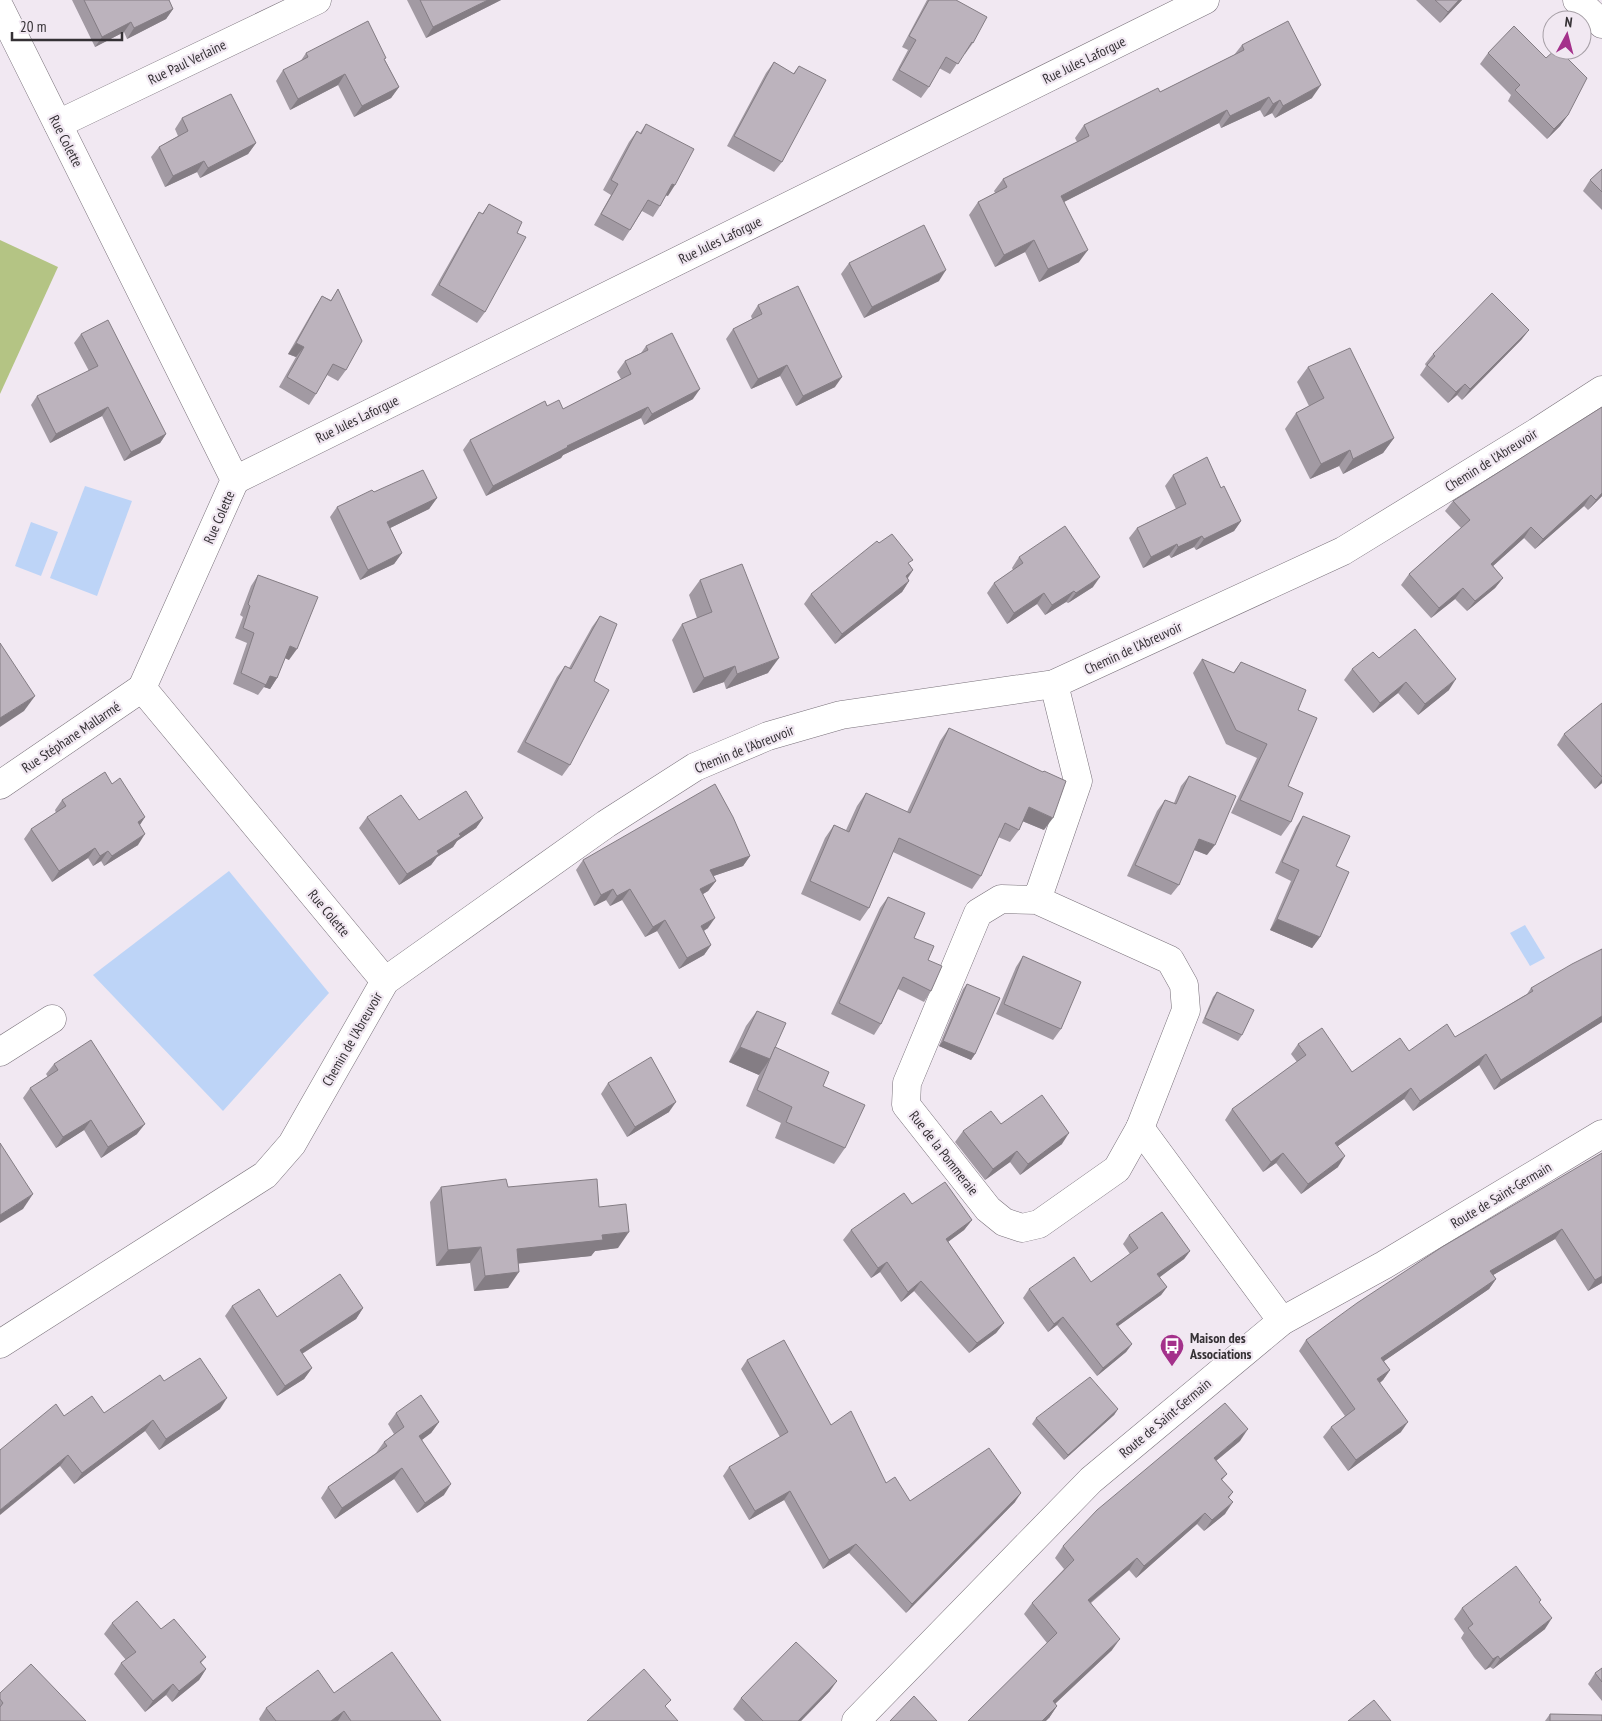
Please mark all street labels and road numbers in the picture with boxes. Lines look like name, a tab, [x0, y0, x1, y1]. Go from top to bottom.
street label: Rue Jules Laforgue	[1040, 32, 1129, 88]
street label: Rue Paul Verlaine	[145, 35, 229, 89]
street label: Rue Colette	[45, 112, 87, 170]
street label: Rue Jules Laforgue	[676, 212, 765, 268]
street label: Rue Jules Laforgue	[313, 391, 402, 447]
street label: Chemin de l'Abreuvoir	[1441, 424, 1541, 496]
street label: Rue Colette	[199, 488, 239, 546]
street label: Chemin de l'Abreuvoir	[1081, 617, 1185, 678]
street label: Rue Stéphane Mallarmé	[18, 697, 124, 777]
street label: Chemin de l'Abreuvoir	[692, 721, 796, 777]
street label: Rue Colette	[304, 886, 354, 940]
street label: Chemin de l'Abreuvoir	[318, 989, 386, 1089]
street label: Rue de la Pommeraie	[905, 1107, 983, 1199]
street label: Route de Saint-Germain	[1447, 1158, 1555, 1232]
street label: Route de Saint-Germain	[1115, 1374, 1215, 1462]

